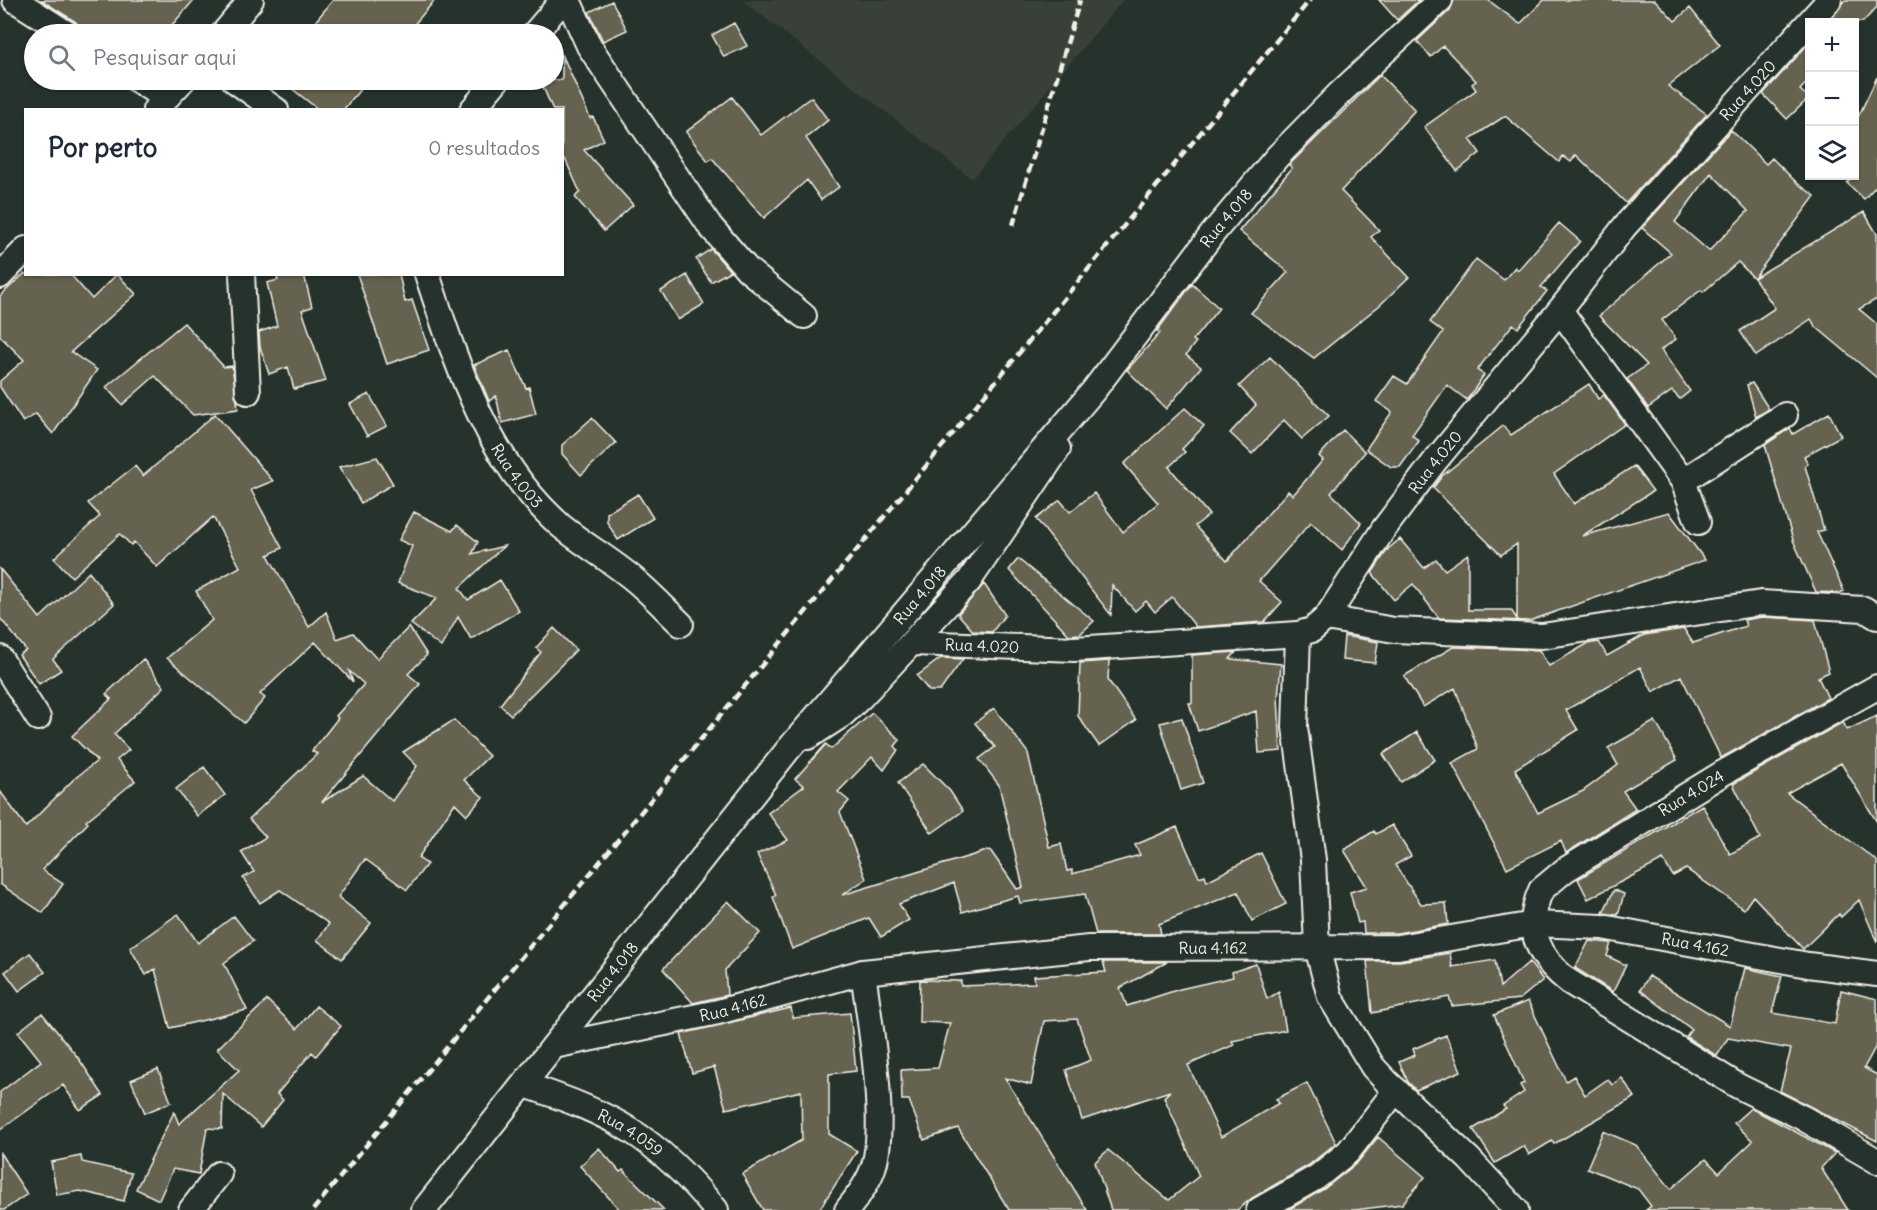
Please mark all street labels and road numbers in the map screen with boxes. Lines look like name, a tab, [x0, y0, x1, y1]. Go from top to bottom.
street label: Rua 4.020	[1715, 56, 1780, 125]
street label: Rua 4.018	[1196, 184, 1256, 251]
street label: Rua 4.020	[1404, 427, 1466, 498]
street label: Rua 4.003	[487, 440, 547, 512]
street label: Rua 4.018	[889, 561, 950, 629]
street label: Rua 4.020	[944, 634, 1020, 657]
street label: Rua 4.024	[1654, 766, 1728, 820]
street label: Rua 4.162	[1660, 928, 1731, 960]
street label: Rua 4.162	[1178, 937, 1247, 958]
street label: Rua 4.018	[583, 938, 642, 1006]
street label: Rua 4.162	[698, 989, 769, 1026]
street label: Rua 4.059	[595, 1104, 667, 1160]

